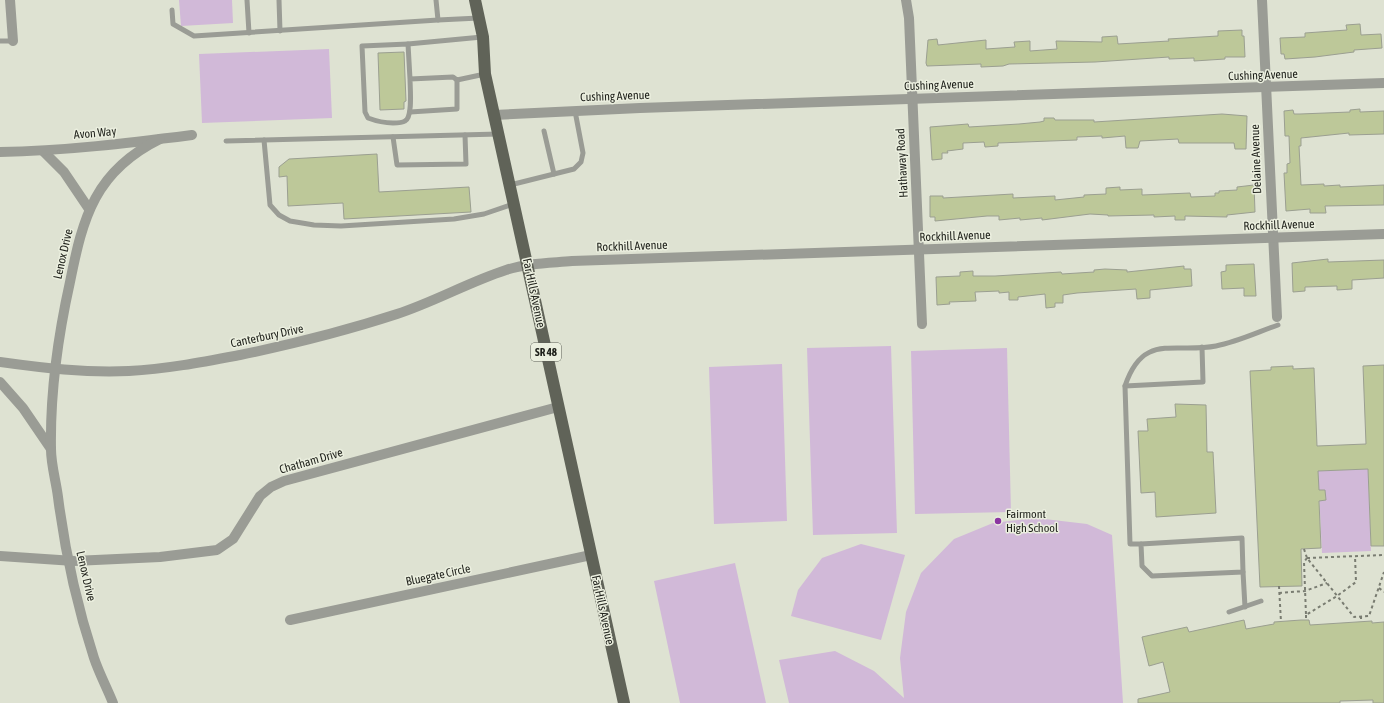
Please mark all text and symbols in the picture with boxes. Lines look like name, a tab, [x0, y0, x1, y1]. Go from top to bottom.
street label: Cushing Avenue	[1228, 67, 1298, 83]
street label: Cushing Avenue	[904, 77, 974, 93]
street label: Cushing Avenue	[580, 88, 650, 104]
street label: Avon Way	[73, 124, 117, 142]
street label: Delaine Avenue	[1248, 124, 1264, 194]
street label: Hathaway Road	[893, 128, 911, 198]
street label: Rockhill Avenue	[1243, 217, 1315, 233]
street label: Lenox Drive	[50, 227, 76, 281]
street label: Rockhill Avenue	[919, 228, 991, 244]
street label: Rockhill Avenue	[596, 238, 668, 254]
street label: Far Hills Avenue	[520, 257, 548, 329]
street label: Canterbury Drive	[229, 321, 305, 351]
road number: SR 48	[531, 343, 561, 361]
street label: Chatham Drive	[278, 445, 344, 477]
place label: Fairmont High School	[1006, 507, 1059, 535]
marker: Fairmont High School	[993, 516, 1003, 526]
street label: Lenox Drive	[73, 549, 99, 603]
street label: Bluegate Circle	[404, 561, 472, 589]
street label: Far Hills Avenue	[589, 574, 617, 646]

